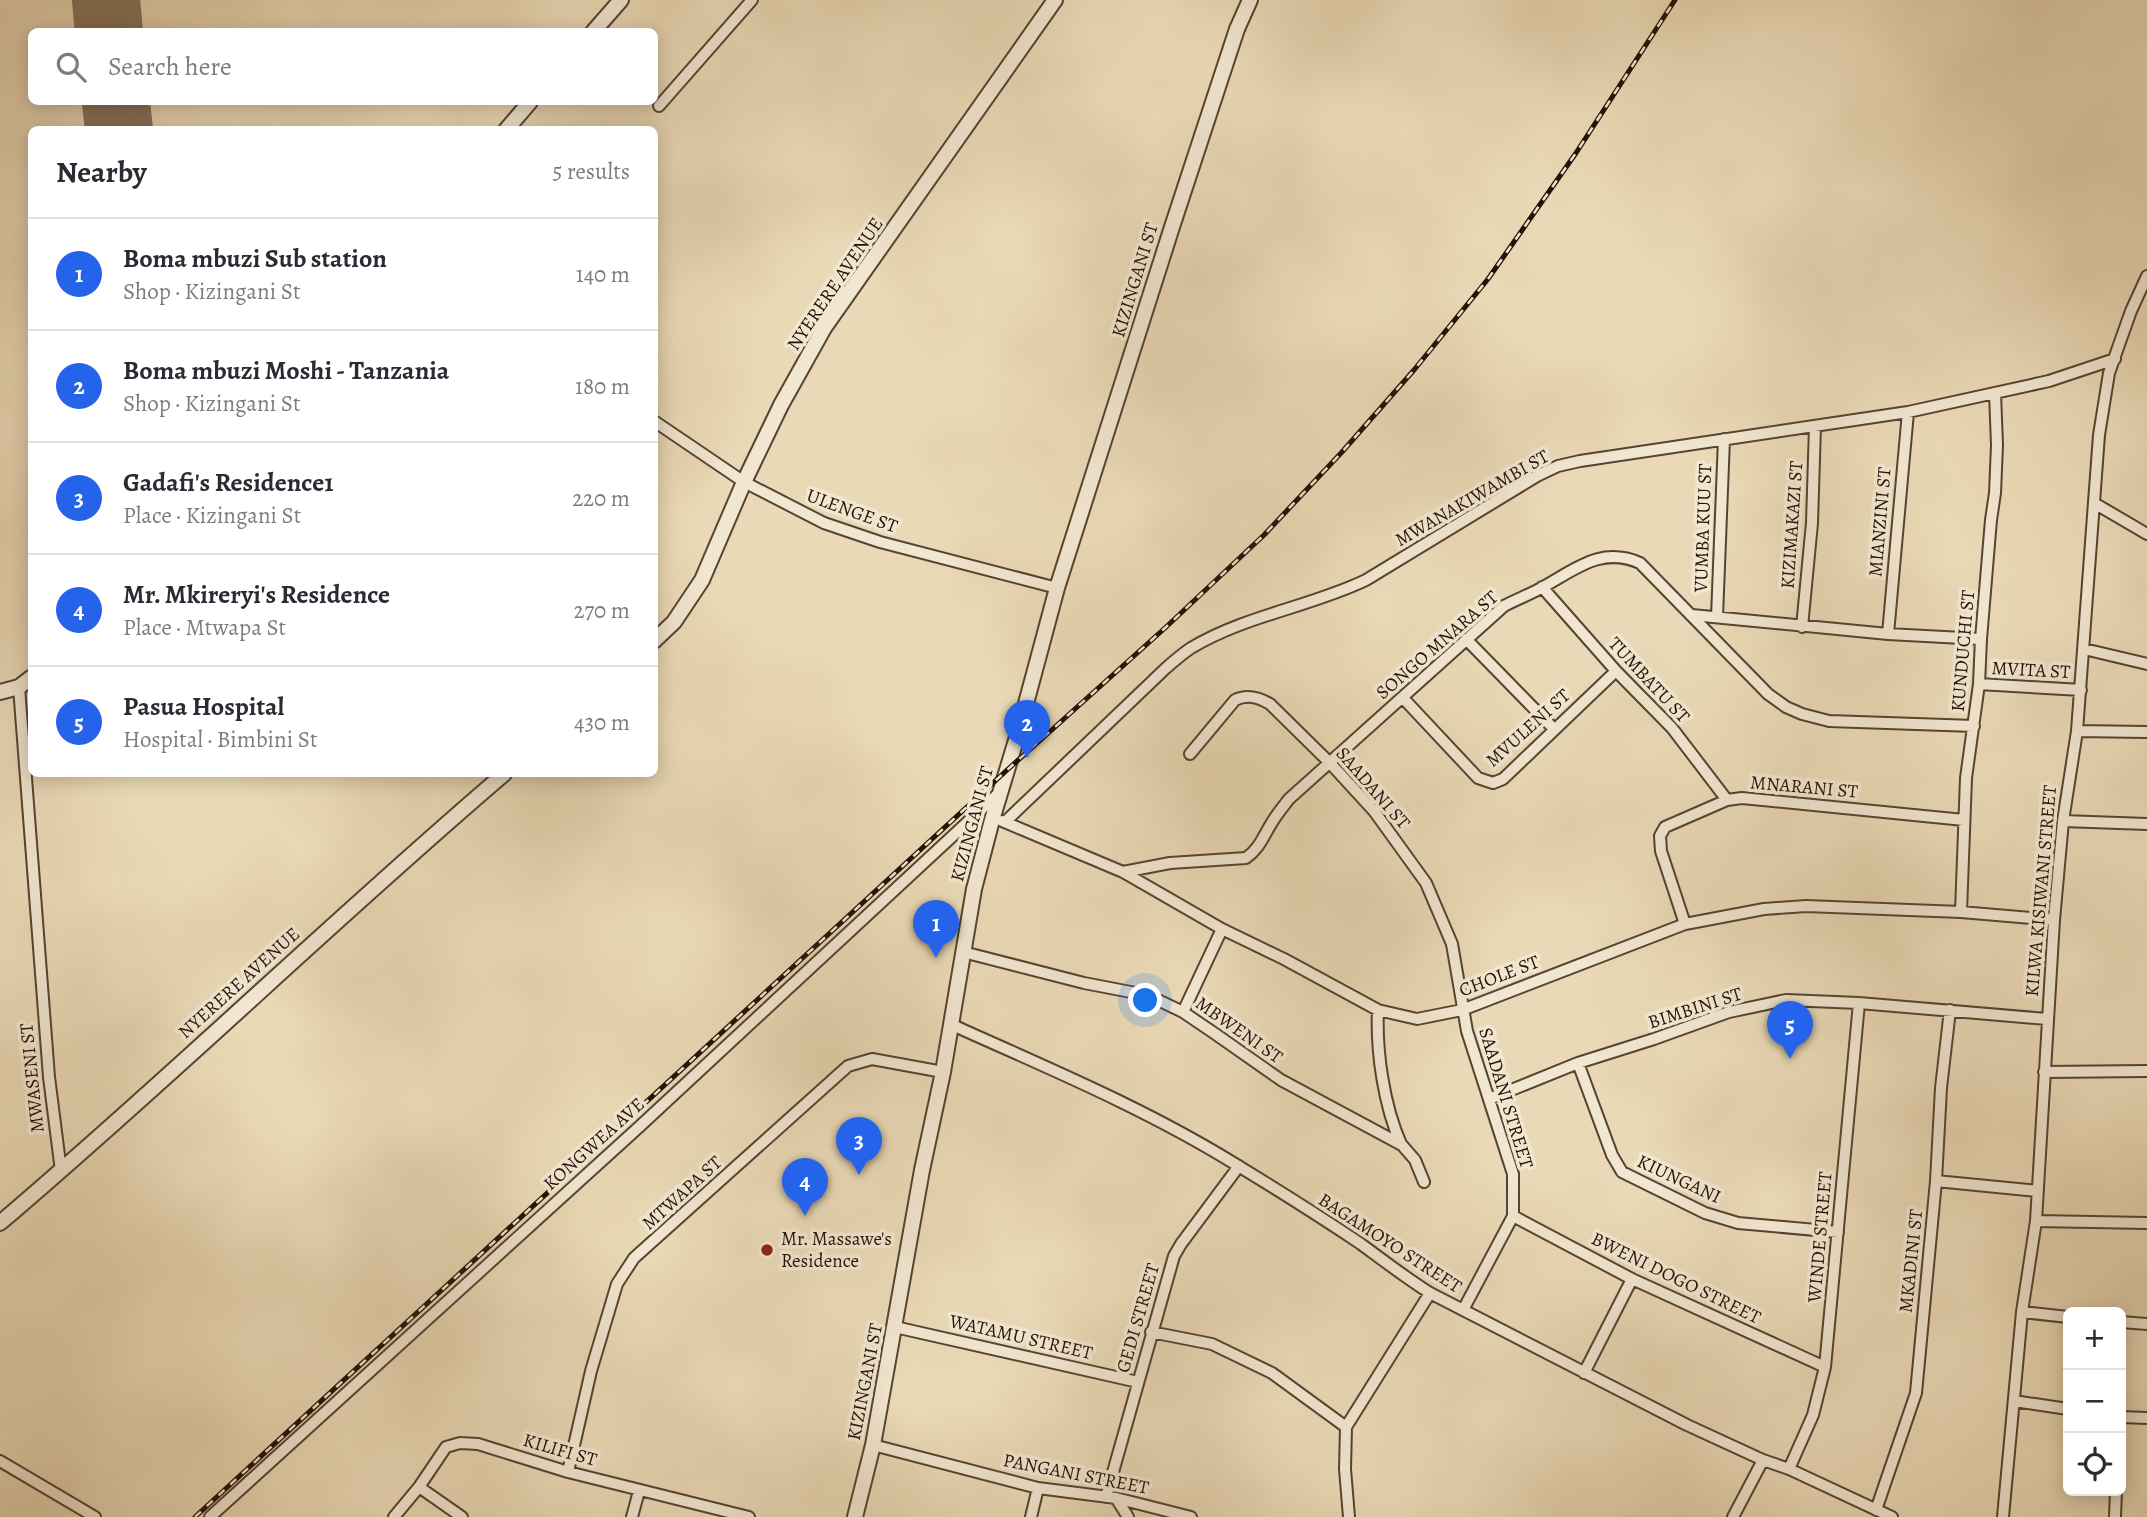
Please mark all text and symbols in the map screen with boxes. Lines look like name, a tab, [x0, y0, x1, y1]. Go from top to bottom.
search box	[28, 28, 658, 105]
icon: search	[52, 48, 90, 86]
text: Search here	[108, 49, 232, 84]
text: Nearby	[56, 152, 147, 192]
text: 5 results	[553, 156, 630, 187]
street label: NYERERE AVENUE	[781, 212, 889, 356]
street label: KIZINGANI ST	[1105, 219, 1165, 341]
text: Boma mbuzi Sub station	[123, 241, 387, 276]
text: 1	[75, 259, 83, 290]
text: 140 m	[576, 259, 630, 290]
text: Shop · Kizingani St	[123, 276, 300, 307]
text: Boma mbuzi Moshi - Tanzania	[123, 353, 449, 388]
text: 2	[73, 371, 85, 402]
text: 180 m	[575, 371, 630, 402]
text: Shop · Kizingani St	[123, 388, 300, 419]
street label: MWANAKIWAMBI ST	[1390, 443, 1554, 553]
street label: KIZIMAKAZI ST	[1775, 460, 1809, 590]
street label: VUMBA KUU ST	[1688, 463, 1718, 594]
text: Gadafi's Residence1	[123, 465, 333, 500]
street label: MIANZINI ST	[1862, 466, 1898, 578]
text: 3	[74, 483, 84, 514]
text: 220 m	[572, 483, 630, 514]
street label: ULENGE ST	[803, 483, 902, 540]
text: Place · Kizingani St	[123, 500, 301, 531]
text: Mr. Mkireryi's Residence	[123, 577, 390, 612]
street label: SONGO MNARA ST	[1370, 584, 1504, 705]
street label: KUNDUCHI ST	[1945, 588, 1981, 713]
text: 4	[74, 595, 84, 626]
text: 270 m	[573, 595, 630, 626]
text: Place · Mtwapa St	[123, 612, 286, 643]
street label: TUMBATU ST	[1602, 631, 1696, 729]
street label: MVITA ST	[1991, 655, 2072, 685]
street label: MVULENI ST	[1480, 683, 1576, 773]
text: Pasua Hospital	[123, 689, 284, 724]
pin: 2	[1004, 700, 1050, 758]
text: 5	[74, 707, 84, 738]
text: 430 m	[574, 707, 630, 738]
text: Hospital · Bimbini St	[123, 724, 318, 755]
street label: SAADANI ST	[1330, 741, 1416, 835]
street label: KIZINGANI ST	[944, 763, 1000, 885]
street label: MNARANI ST	[1749, 769, 1860, 805]
street label: KILWA KISIWANI STREET	[2019, 783, 2063, 998]
pin: 1	[913, 900, 959, 958]
street label: NYERERE AVENUE	[173, 921, 305, 1045]
street label: CHOLE ST	[1455, 949, 1543, 1003]
street label: BIMBINI ST	[1645, 980, 1746, 1035]
your location	[1128, 983, 1162, 1017]
street label: MBWENI ST	[1190, 990, 1288, 1070]
pin: 5	[1767, 1001, 1813, 1059]
street label: MWASENI ST	[13, 1021, 51, 1134]
street label: SAADANI STREET	[1472, 1025, 1540, 1172]
street label: KONGWEA AVE	[538, 1092, 650, 1196]
pin: 3	[836, 1117, 882, 1175]
street label: KIUNGANI	[1633, 1148, 1725, 1210]
street label: MTWAPA ST	[636, 1150, 728, 1236]
pin: 4	[782, 1158, 828, 1216]
street label: WINDE STREET	[1801, 1170, 1839, 1305]
street label: BAGAMOYO STREET	[1313, 1187, 1467, 1300]
street label: MKADINI ST	[1893, 1207, 1929, 1314]
place label: Mr. Massawe's Residence	[781, 1226, 892, 1274]
street label: BWENI DOGO STREET	[1587, 1226, 1766, 1331]
marker: Mr. Massawe's Residence	[759, 1242, 775, 1258]
street label: GEDI STREET	[1110, 1260, 1166, 1376]
map controls	[2063, 1307, 2126, 1496]
button: +	[2063, 1307, 2126, 1370]
street label: WATAMU STREET	[946, 1308, 1096, 1366]
street label: KIZINGANI ST	[841, 1321, 889, 1443]
button: −	[2063, 1370, 2126, 1433]
street label: KILIFI ST	[520, 1427, 601, 1473]
button: locate	[2063, 1433, 2126, 1496]
street label: PANGANI STREET	[1001, 1447, 1152, 1501]

